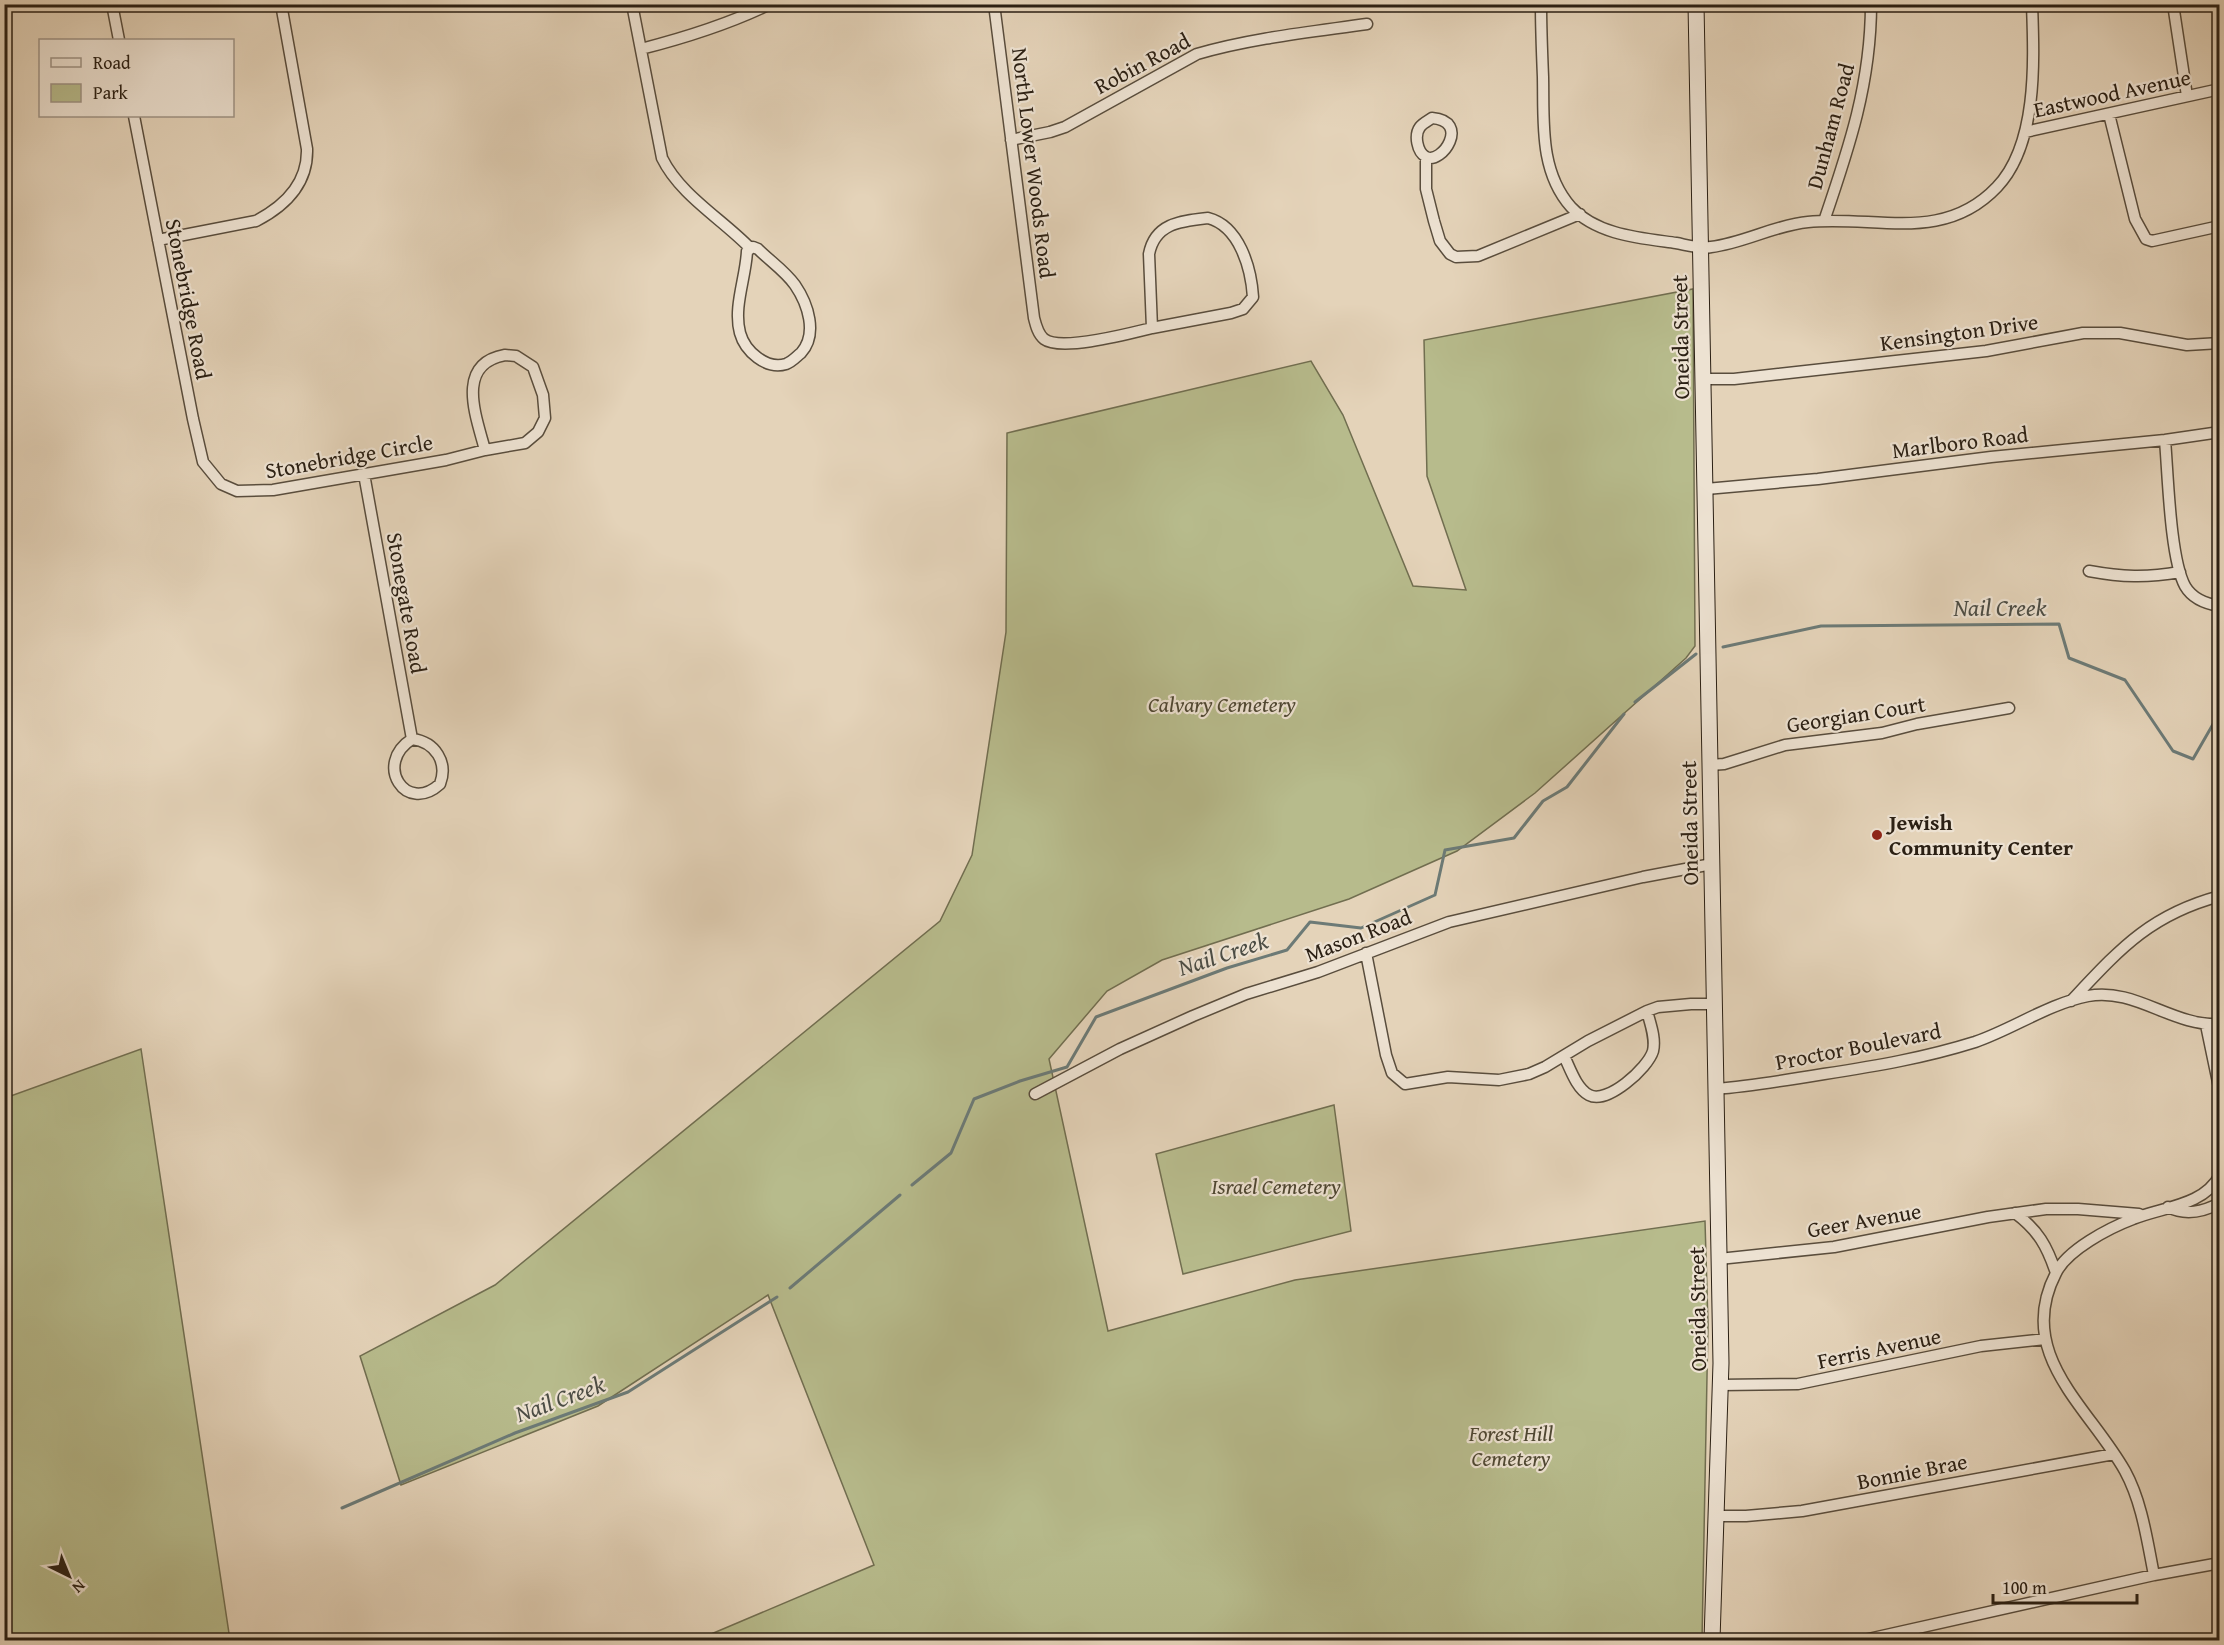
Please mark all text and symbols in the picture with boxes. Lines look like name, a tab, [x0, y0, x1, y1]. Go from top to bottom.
street label: Robin Road	[1088, 24, 1196, 102]
legend	[39, 39, 234, 117]
street label: North Lower Woods Road	[1004, 46, 1064, 280]
text: Road	[93, 49, 131, 76]
street label: Dunham Road	[1798, 59, 1862, 193]
street label: Eastwood Avenue	[2030, 61, 2194, 125]
text: Park	[93, 79, 129, 106]
street label: Stonebridge Road	[158, 216, 220, 382]
street label: Oneida Street	[1663, 274, 1697, 400]
street label: Kensington Drive	[1878, 305, 2040, 359]
street label: Marlboro Road	[1890, 418, 2030, 466]
street label: Stonebridge Circle	[263, 426, 435, 486]
street label: Stonegate Road	[379, 530, 435, 676]
water label: Nail Creek	[1952, 590, 2047, 625]
street label: Georgian Court	[1784, 687, 1928, 741]
park label: Calvary Cemetery	[1148, 688, 1296, 720]
street label: Oneida Street	[1672, 760, 1706, 886]
place label: Jewish Community Center	[1885, 806, 2073, 863]
marker: Jewish Community Center	[1870, 828, 1884, 842]
street label: Mason Road	[1300, 900, 1416, 970]
water label: Nail Creek	[1172, 922, 1273, 985]
street label: Proctor Boulevard	[1772, 1014, 1944, 1078]
park label: Israel Cemetery	[1211, 1170, 1341, 1202]
street label: Geer Avenue	[1805, 1194, 1923, 1246]
street label: Oneida Street	[1680, 1246, 1714, 1372]
street label: Ferris Avenue	[1814, 1319, 1944, 1377]
water label: Nail Creek	[509, 1366, 610, 1431]
park label: Forest Hill Cemetery	[1468, 1417, 1553, 1474]
street label: Bonnie Brae	[1854, 1445, 1970, 1497]
north arrow	[39, 1546, 99, 1606]
scale bar	[1993, 1567, 2137, 1605]
text: 100 m	[2002, 1574, 2047, 1601]
text: N	[67, 1575, 91, 1600]

